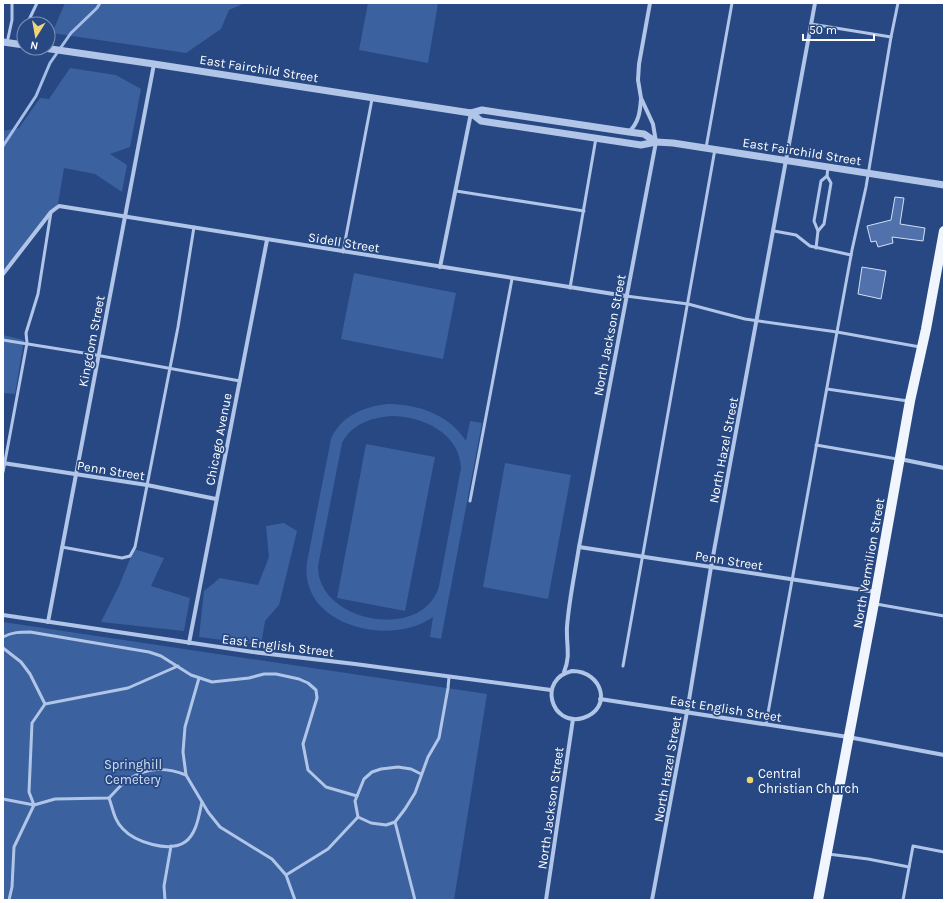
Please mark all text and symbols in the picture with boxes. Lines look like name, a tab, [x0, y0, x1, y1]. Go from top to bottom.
north arrow	[16, 16, 56, 56]
scale bar	[803, 16, 874, 42]
text: 50 m	[809, 23, 837, 37]
text: N	[29, 38, 39, 52]
street label: East Fairchild Street	[198, 52, 319, 85]
street label: East Fairchild Street	[741, 135, 862, 168]
street label: Sidell Street	[307, 229, 381, 256]
street label: North Jackson Street	[590, 273, 629, 397]
street label: Kingdom Street	[75, 294, 108, 388]
street label: Chicago Avenue	[202, 391, 235, 487]
street label: North Hazel Street	[706, 396, 741, 504]
street label: Penn Street	[76, 458, 146, 483]
street label: North Vermilion Street	[850, 497, 887, 629]
street label: Penn Street	[694, 548, 764, 573]
street label: East English Street	[221, 631, 335, 660]
street label: East English Street	[669, 692, 783, 725]
street label: North Hazel Street	[651, 715, 684, 823]
street label: North Jackson Street	[534, 746, 567, 870]
park label: Springhill Cemetery	[104, 757, 162, 787]
place label: Central Christian Church	[758, 766, 859, 796]
marker: Central Christian Church	[745, 775, 755, 785]

